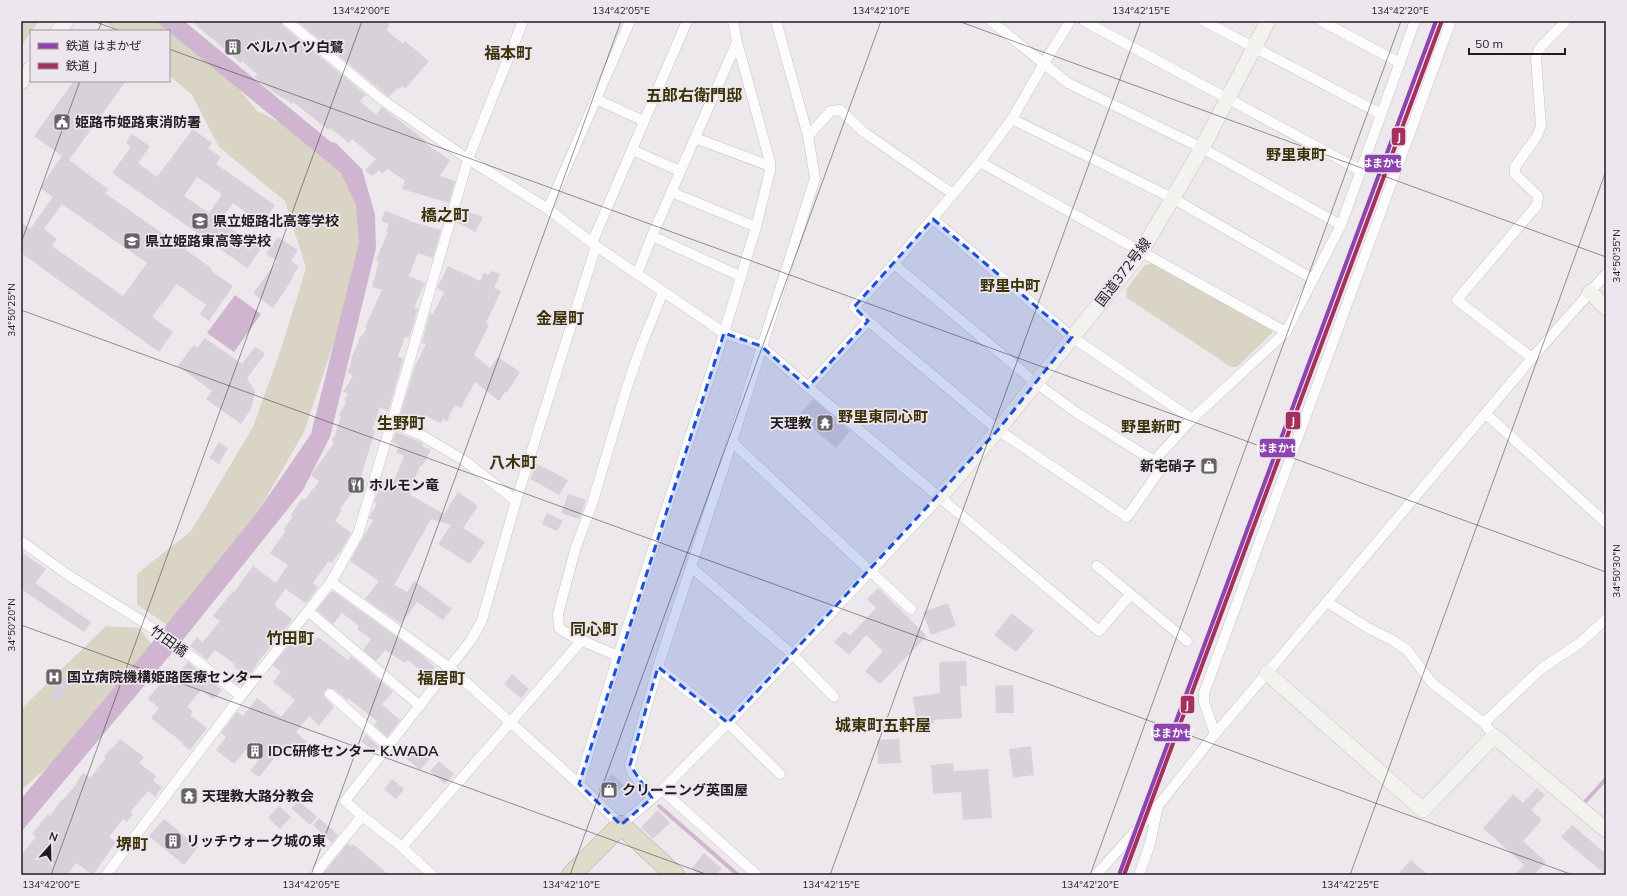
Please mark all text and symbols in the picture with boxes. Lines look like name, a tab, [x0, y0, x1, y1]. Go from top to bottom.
text: 134°42'00"E	[332, 4, 390, 17]
text: 134°42'05"E	[592, 4, 650, 17]
text: 134°42'10"E	[852, 4, 910, 17]
text: 134°42'15"E	[1112, 4, 1170, 17]
text: 134°42'20"E	[1371, 4, 1429, 17]
legend	[30, 30, 170, 82]
scale bar	[1469, 30, 1565, 56]
text: 50 m	[1475, 36, 1503, 51]
building icon: ベルハイツ白鷺	[223, 37, 243, 57]
text: 鉄道 はまかぜ	[66, 38, 141, 53]
place label: ベルハイツ白鷺	[246, 38, 344, 56]
district label: 福本町	[484, 43, 532, 63]
text: 鉄道 J	[66, 58, 97, 73]
district label: 五郎右衛門邸	[646, 85, 742, 105]
public building icon: 姫路市姫路東消防署	[52, 112, 72, 132]
place label: 姫路市姫路東消防署	[75, 113, 201, 131]
line badge: J	[1391, 127, 1406, 146]
text: J	[1397, 130, 1401, 144]
district label: 野里東町	[1266, 145, 1326, 164]
line badge: はまかぜ	[1364, 154, 1402, 173]
text: はまかぜ	[1361, 156, 1405, 170]
district label: 橋之町	[421, 205, 469, 225]
school or university icon: 県立姫路北高等学校	[190, 211, 210, 231]
place label: 県立姫路北高等学校	[213, 212, 339, 230]
text: 34°50'35"N	[1610, 229, 1623, 283]
school or university icon: 県立姫路東高等学校	[122, 231, 142, 251]
place label: 県立姫路東高等学校	[145, 232, 271, 250]
street label: 国道372号線	[1091, 234, 1155, 310]
district label: 野里中町	[980, 276, 1040, 295]
text: 34°50'25"N	[5, 283, 18, 337]
district label: 金屋町	[536, 308, 584, 328]
district label: 野里東同心町	[838, 407, 928, 426]
line badge: J	[1285, 411, 1301, 430]
district label: 生野町	[377, 413, 425, 433]
temple icon: 天理教	[815, 413, 835, 433]
place label: 天理教	[770, 414, 812, 432]
text: J	[1291, 414, 1295, 428]
district label: 野里新町	[1121, 417, 1181, 436]
line badge: はまかぜ	[1259, 438, 1296, 458]
text: はまかぜ	[1256, 441, 1300, 455]
district label: 八木町	[489, 452, 537, 472]
shop icon: 新宅硝子	[1199, 456, 1219, 476]
place label: 新宅硝子	[1140, 457, 1196, 475]
restaurant icon: ホルモン竜	[346, 475, 366, 495]
place label: ホルモン竜	[369, 476, 439, 494]
text: 34°50'30"N	[1610, 544, 1623, 598]
text: 34°50'20"N	[5, 598, 18, 652]
district label: 同心町	[570, 619, 618, 639]
street label: 竹田橋	[147, 621, 191, 661]
district label: 竹田町	[266, 628, 314, 648]
hospital icon: 国立病院機構姫路医療センター	[44, 667, 64, 687]
place label: 国立病院機構姫路医療センター	[67, 668, 263, 686]
district label: 福居町	[417, 668, 465, 688]
line badge: J	[1180, 695, 1195, 714]
text: J	[1185, 698, 1189, 712]
district label: 城東町五軒屋	[835, 715, 931, 735]
line badge: はまかぜ	[1153, 723, 1191, 742]
text: はまかぜ	[1150, 726, 1194, 740]
building icon: IDC研修センター K.WADA	[245, 741, 265, 761]
place label: IDC研修センター K.WADA	[268, 742, 439, 760]
shop icon: クリーニング英国屋	[599, 780, 619, 800]
place label: クリーニング英国屋	[622, 781, 748, 799]
temple icon: 天理教大路分教会	[179, 786, 199, 806]
place label: 天理教大路分教会	[202, 787, 314, 805]
north arrow	[30, 826, 70, 866]
text: N	[47, 829, 60, 845]
building icon: リッチウォーク城の東	[163, 831, 183, 851]
place label: リッチウォーク城の東	[186, 832, 326, 850]
district label: 堺町	[116, 834, 148, 854]
text: 134°42'00"E	[22, 878, 80, 891]
text: 134°42'05"E	[282, 878, 340, 891]
text: 134°42'10"E	[542, 878, 600, 891]
text: 134°42'15"E	[802, 878, 860, 891]
text: 134°42'20"E	[1061, 878, 1119, 891]
text: 134°42'25"E	[1321, 878, 1379, 891]

